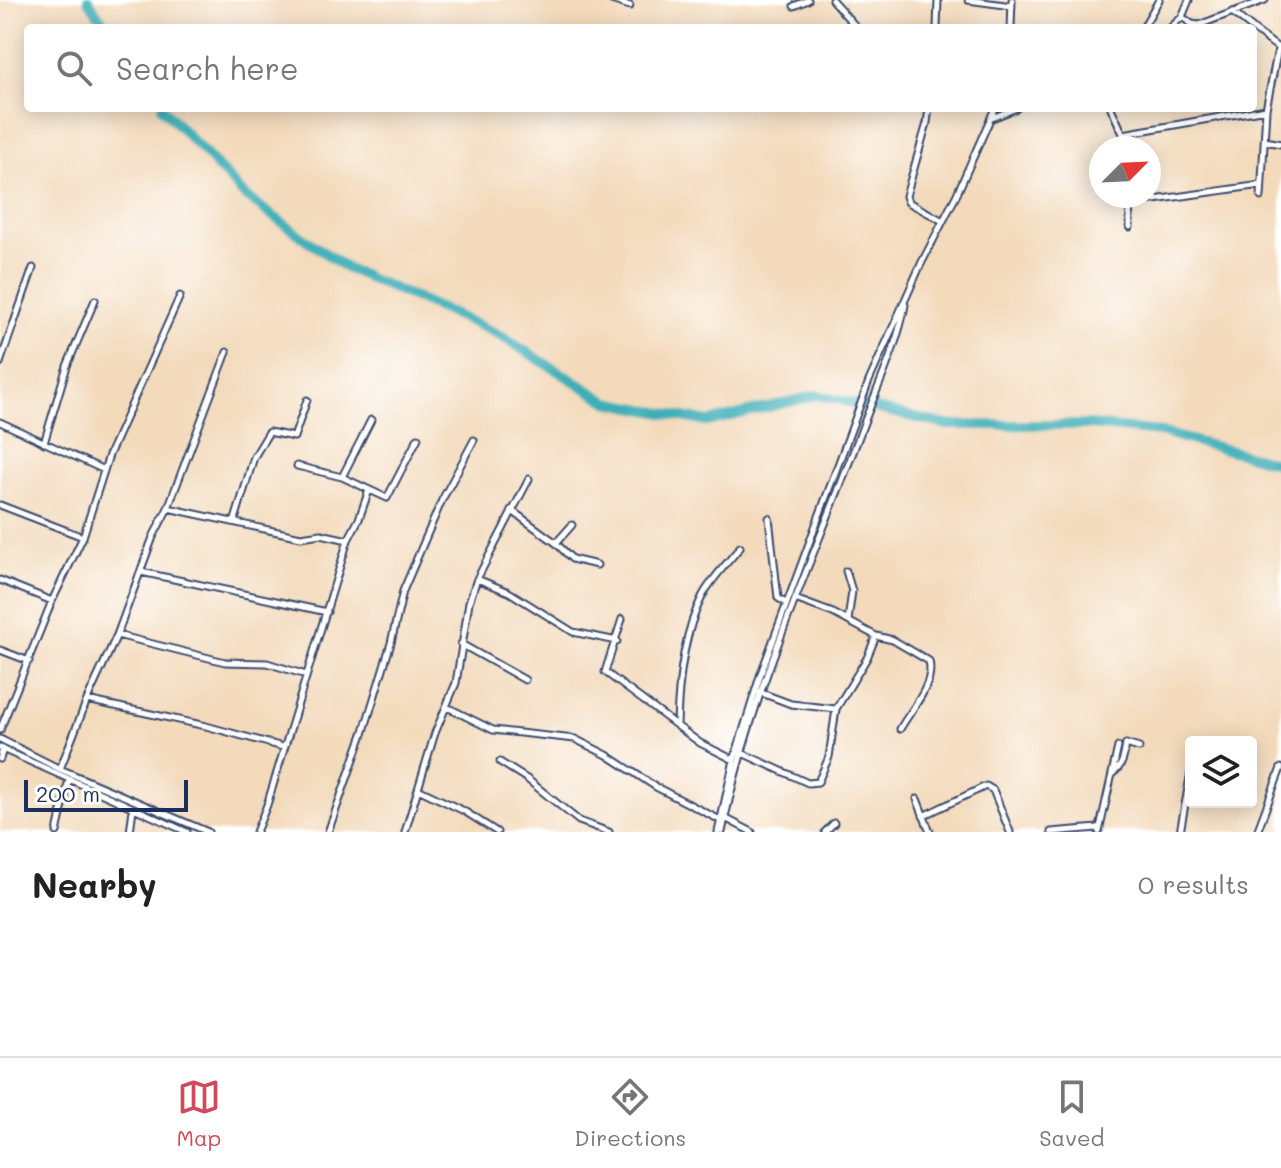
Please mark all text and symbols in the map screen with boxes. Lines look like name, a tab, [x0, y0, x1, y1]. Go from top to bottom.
search box	[24, 24, 1257, 112]
icon: search	[52, 46, 96, 90]
text: Search here	[116, 48, 299, 88]
north arrow	[1089, 136, 1161, 208]
map controls	[1185, 736, 1257, 808]
button: layers	[1185, 736, 1257, 808]
scale bar	[24, 776, 188, 812]
text: 200 m	[36, 779, 100, 808]
text: Nearby	[32, 862, 157, 907]
text: 0 results	[1138, 867, 1249, 901]
tab: Map	[177, 1075, 221, 1152]
tab: Directions	[574, 1075, 686, 1152]
tab: Saved	[1039, 1075, 1104, 1152]

